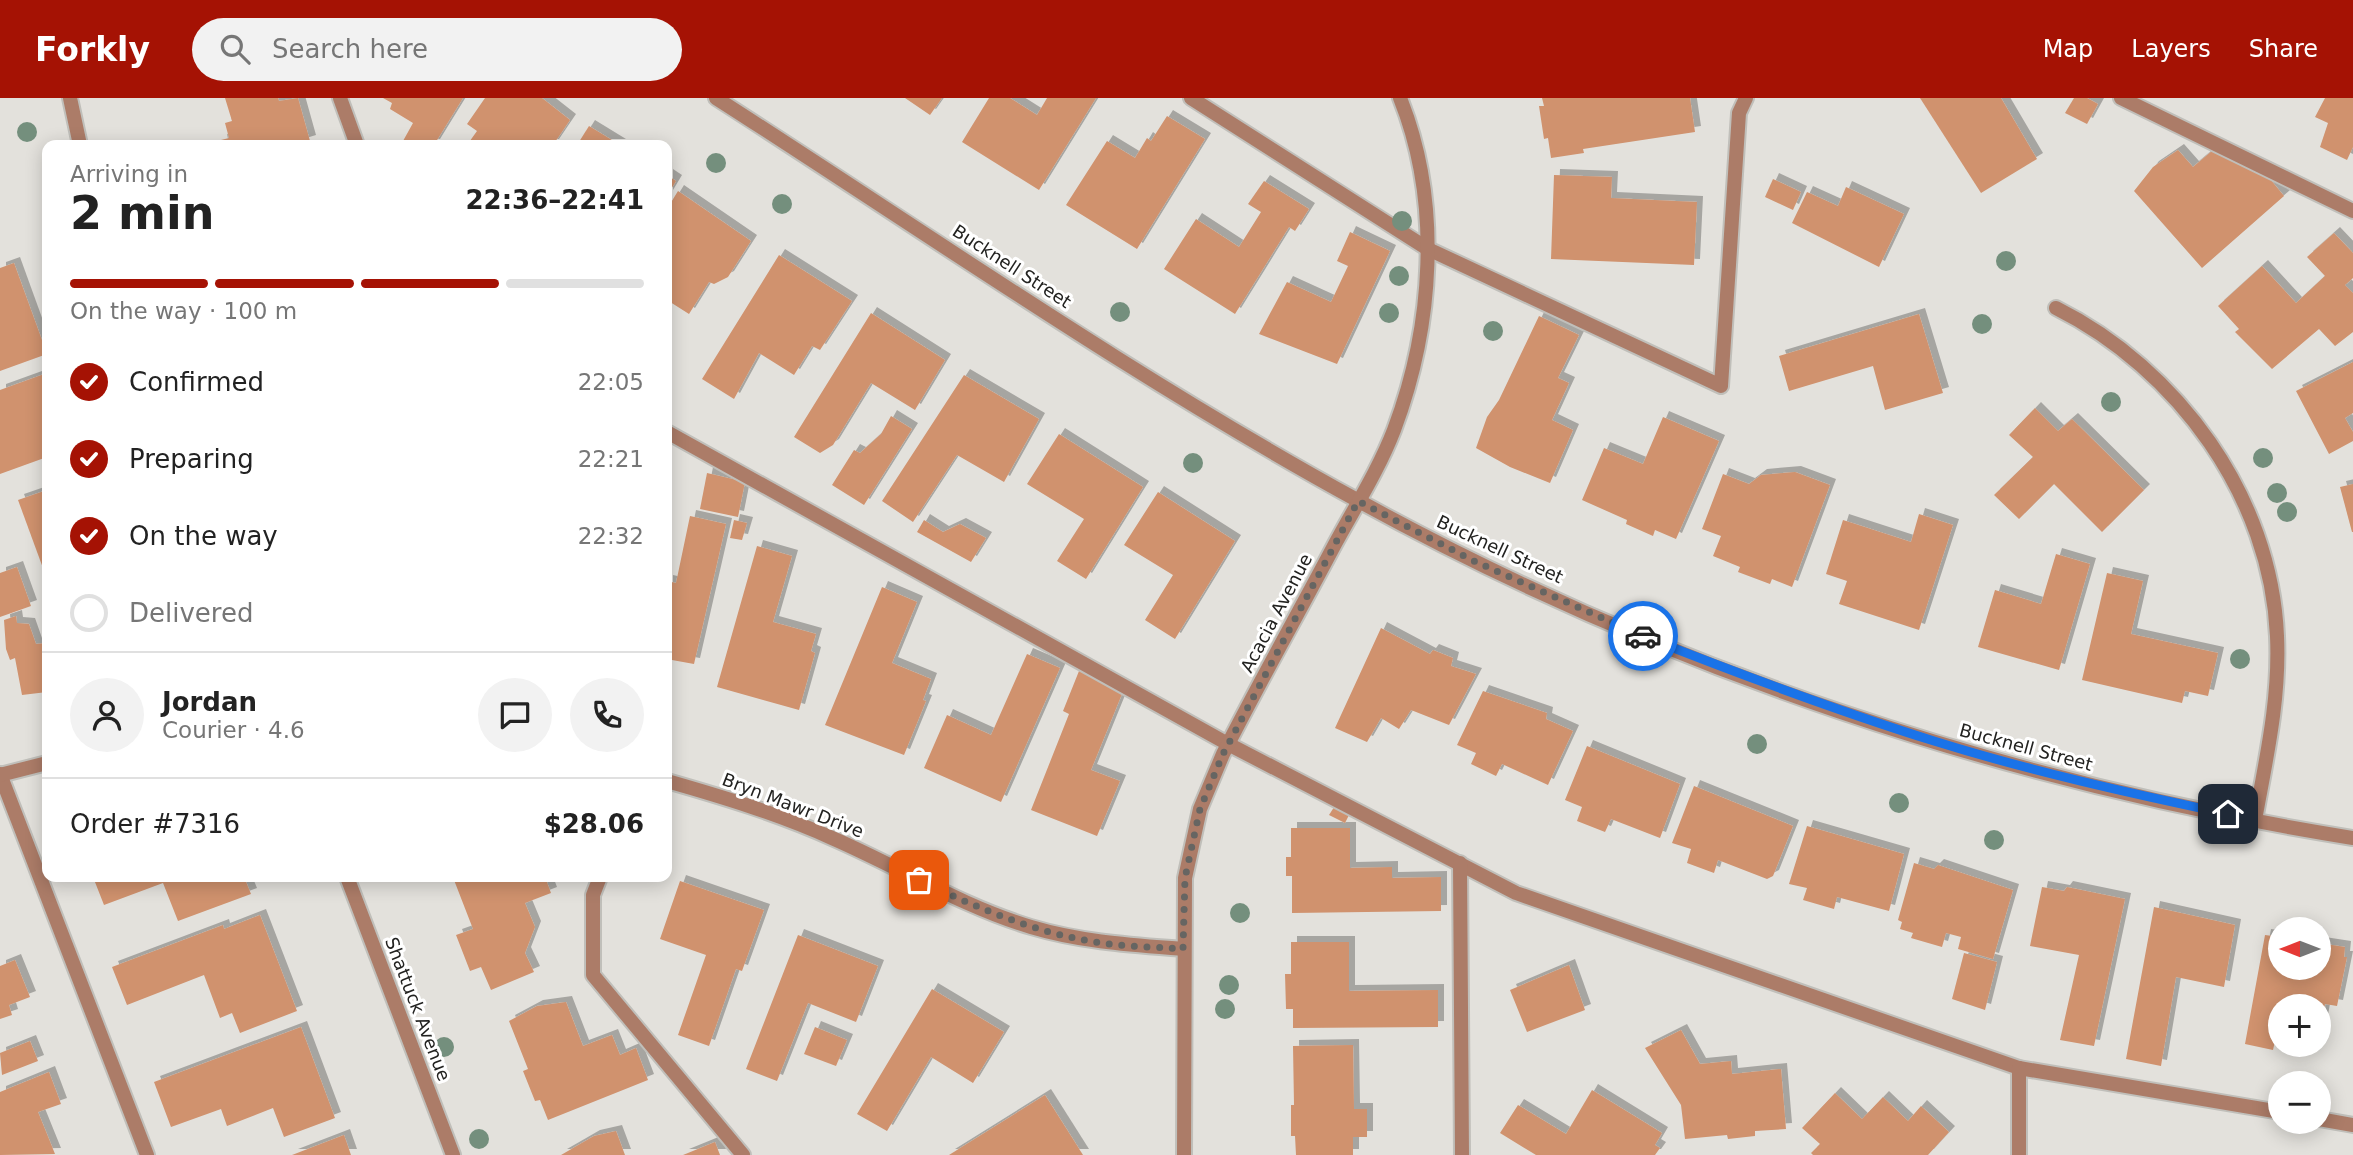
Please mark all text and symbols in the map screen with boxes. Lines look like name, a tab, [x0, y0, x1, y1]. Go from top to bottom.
search box	[192, 18, 682, 81]
text: Forkly	[35, 30, 150, 69]
icon: search	[216, 30, 254, 68]
text: Search here	[272, 34, 428, 64]
text: Map	[2043, 35, 2093, 63]
text: Layers	[2131, 35, 2211, 63]
text: Share	[2249, 35, 2318, 63]
text: Arriving in	[70, 161, 188, 187]
text: 22:36–22:41	[465, 185, 644, 215]
text: 2 min	[70, 186, 214, 240]
street label: Bucknell Street	[949, 220, 1075, 312]
text: On the way · 100 m	[70, 298, 297, 324]
icon: check	[70, 363, 108, 401]
text: Confirmed	[129, 367, 264, 397]
text: 22:05	[578, 369, 644, 395]
icon: check	[70, 440, 108, 478]
text: Preparing	[129, 444, 254, 474]
text: 22:21	[578, 446, 644, 472]
street label: Bucknell Street	[1433, 511, 1567, 587]
icon: check	[70, 517, 108, 555]
text: On the way	[129, 521, 278, 551]
text: 22:32	[578, 523, 644, 549]
street label: Acacia Avenue	[1236, 550, 1316, 676]
text: Delivered	[129, 598, 253, 628]
courier	[1608, 601, 1678, 671]
icon: car	[1624, 617, 1662, 655]
button: person	[70, 678, 144, 752]
button: chat	[478, 678, 552, 752]
button: phone	[570, 678, 644, 752]
text: Jordan	[162, 687, 257, 717]
text: Courier · 4.6	[162, 717, 305, 743]
street label: Bucknell Street	[1957, 719, 2095, 775]
street label: Bryn Mawr Drive	[719, 768, 867, 842]
pin	[2198, 784, 2258, 844]
icon: home	[2209, 795, 2247, 833]
text: Order #7316	[70, 809, 240, 839]
text: $28.06	[544, 809, 644, 839]
pin	[889, 850, 949, 910]
icon: bag	[900, 861, 938, 899]
north arrow	[2268, 917, 2331, 980]
map controls	[2268, 917, 2331, 1134]
street label: Shattuck Avenue	[381, 934, 455, 1084]
button: +	[2268, 994, 2331, 1057]
button: −	[2268, 1071, 2331, 1134]

